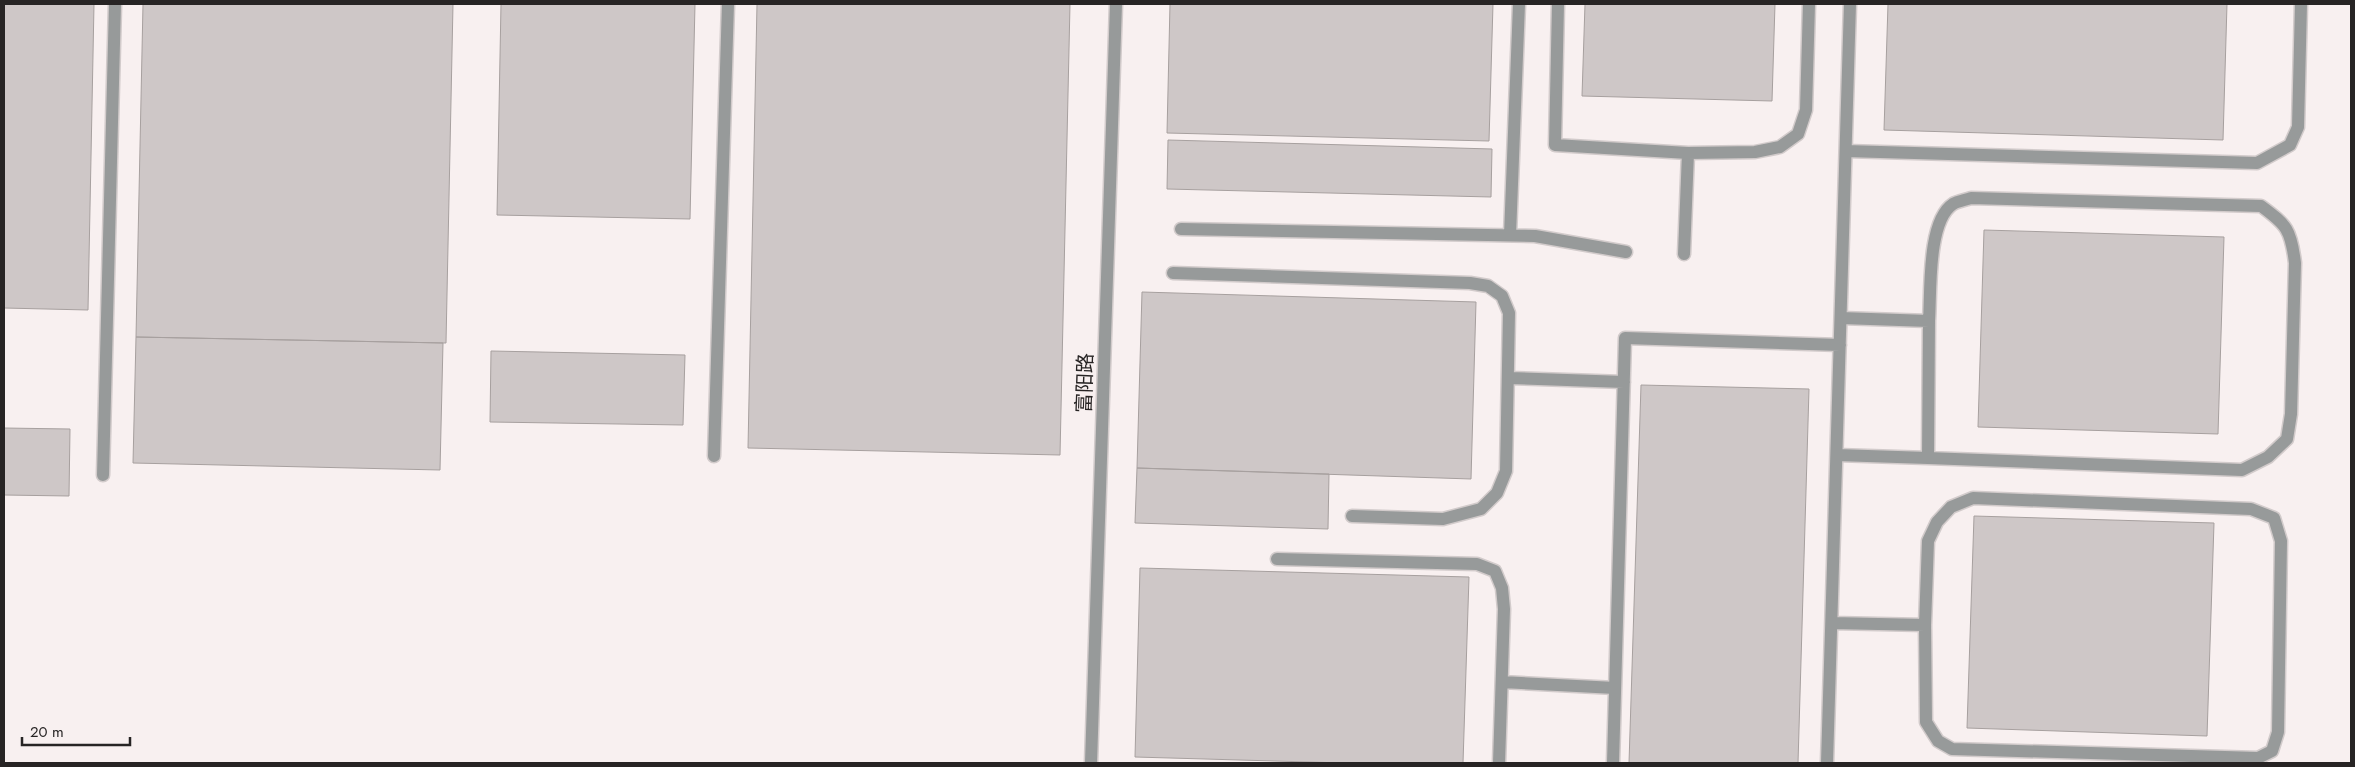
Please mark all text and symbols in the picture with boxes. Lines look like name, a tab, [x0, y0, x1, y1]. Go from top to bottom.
street label: 富阳路	[1069, 353, 1101, 413]
scale bar	[22, 714, 130, 746]
text: 20 m	[30, 721, 64, 743]

